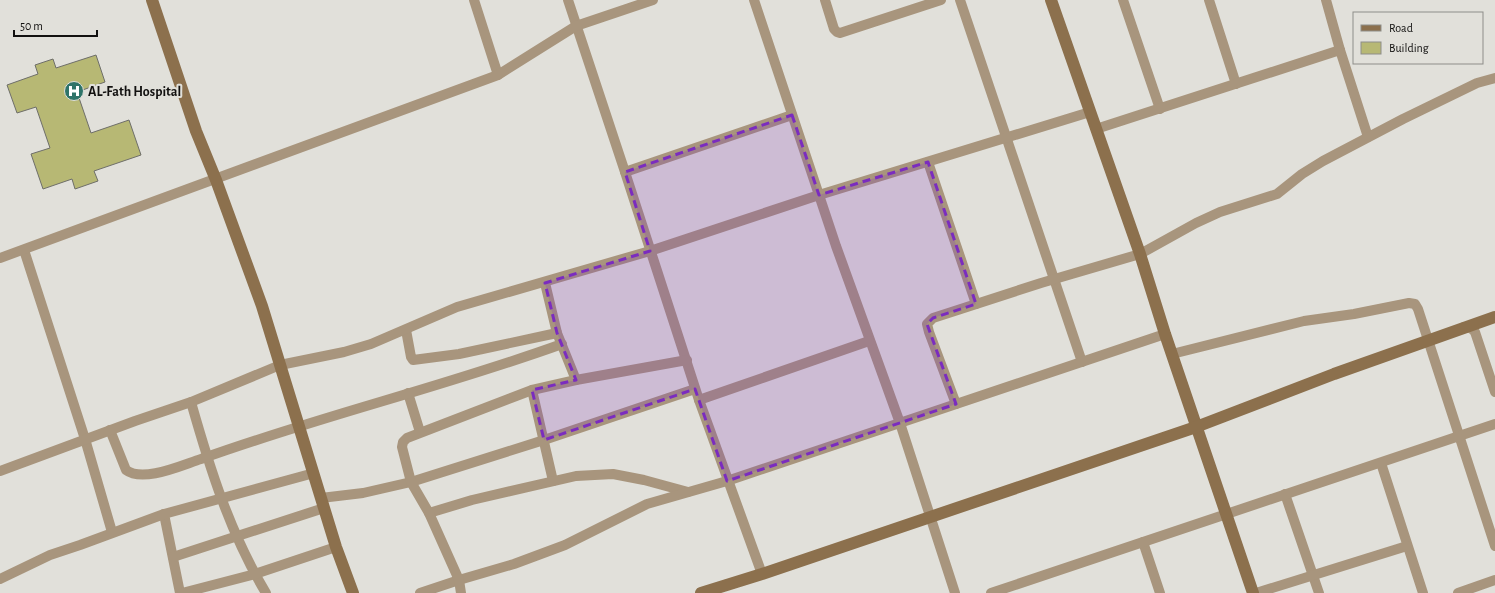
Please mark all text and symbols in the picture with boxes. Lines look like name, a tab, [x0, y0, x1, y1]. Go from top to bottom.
scale bar	[14, 12, 97, 38]
legend	[1353, 12, 1483, 64]
text: 50 m	[20, 20, 43, 32]
text: Road	[1389, 22, 1413, 34]
text: Building	[1389, 42, 1429, 54]
hospital icon: AL-Fath Hospital	[63, 80, 85, 102]
place label: AL-Fath Hospital	[88, 85, 181, 99]

